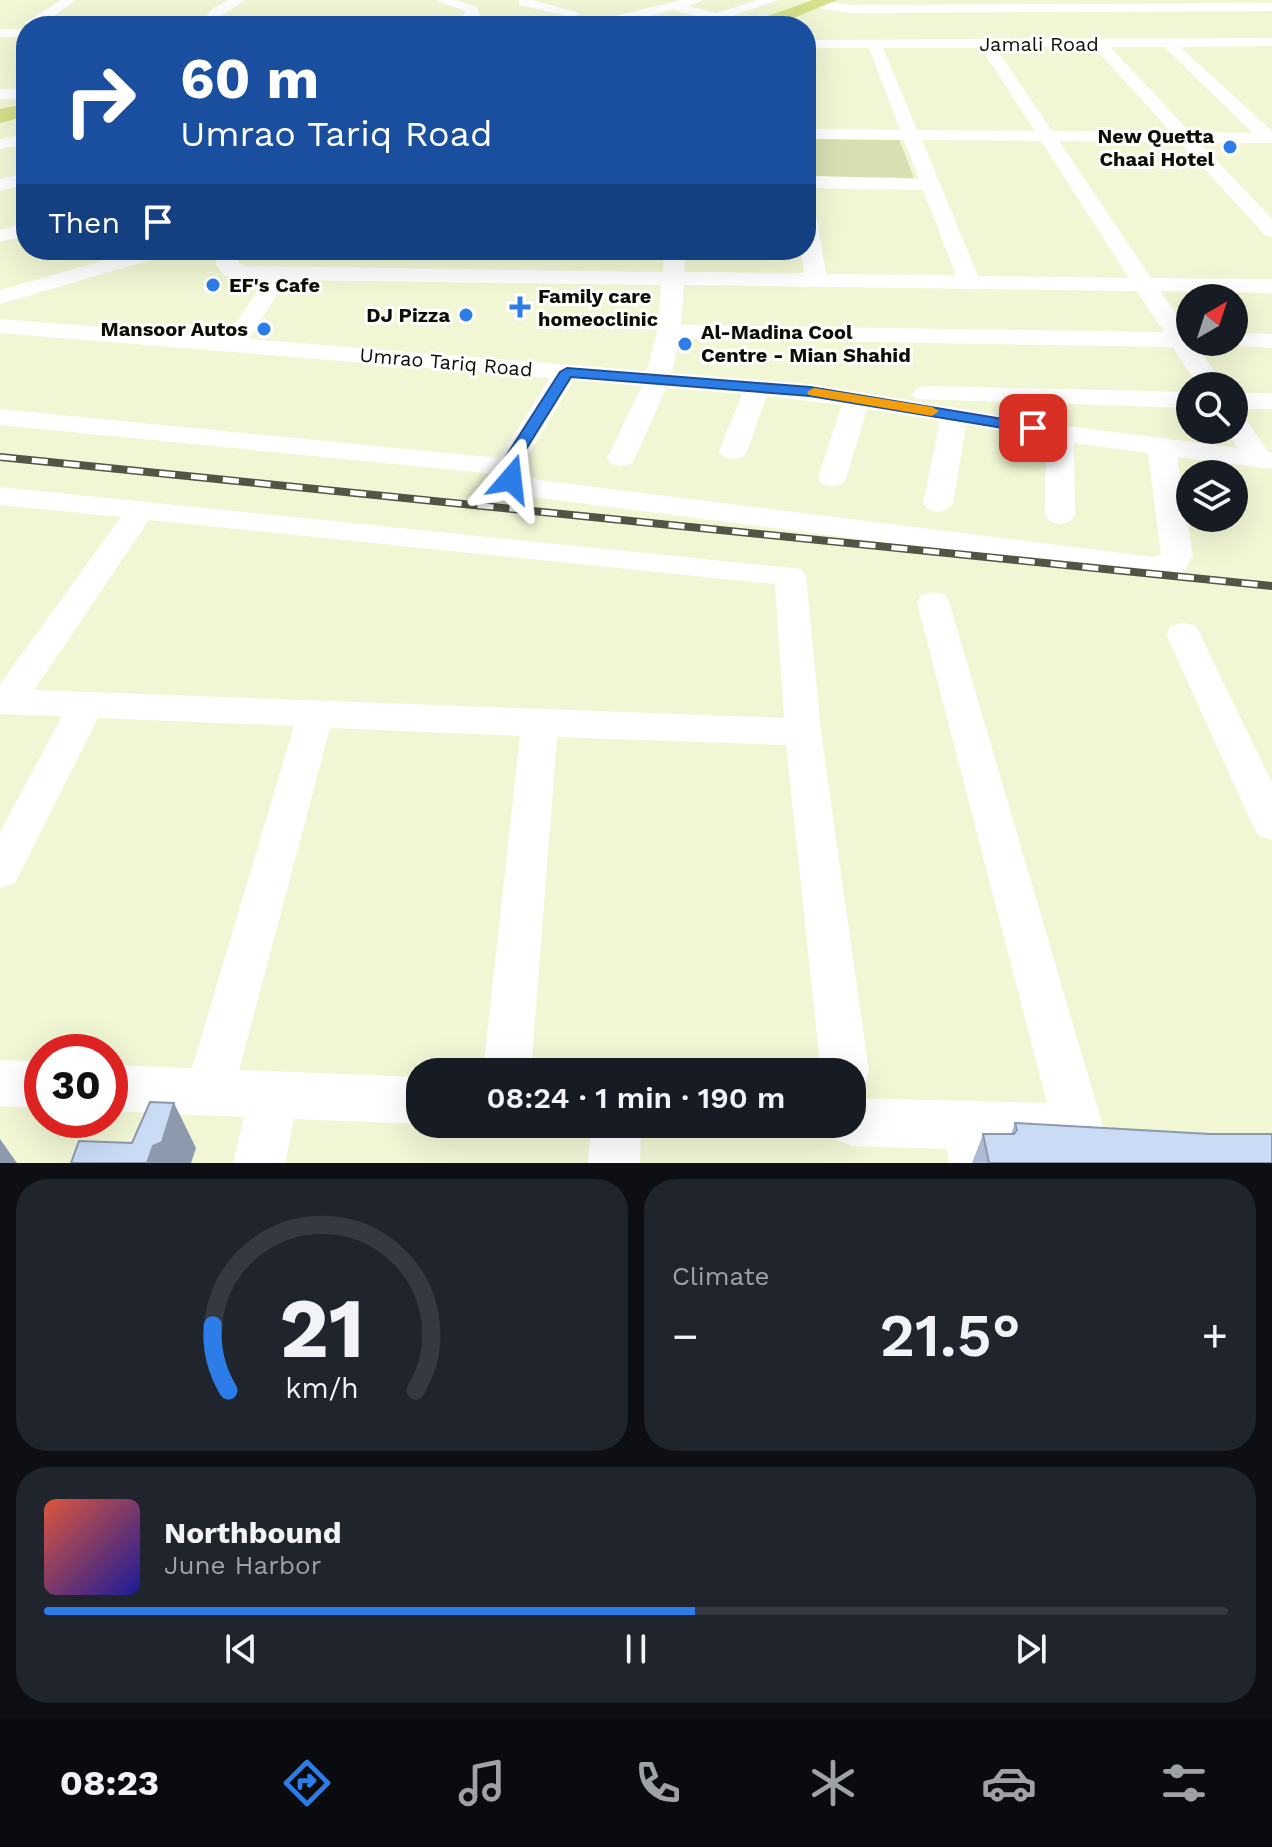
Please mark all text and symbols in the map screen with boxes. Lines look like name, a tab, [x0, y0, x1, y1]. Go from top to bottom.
street label: Jamali Road	[979, 32, 1099, 56]
text: 60 m	[180, 46, 319, 112]
icon: right	[48, 48, 152, 152]
text: Umrao Tariq Road	[180, 113, 493, 155]
place label: New Quetta Chaai Hotel	[1098, 124, 1214, 171]
marker: New Quetta Chaai Hotel	[1221, 138, 1239, 156]
icon: arrive	[136, 200, 180, 244]
text: Then	[48, 205, 120, 240]
place label: EF's Cafe	[229, 273, 320, 297]
marker: EF's Cafe	[204, 276, 222, 294]
place label: Family care homeoclinic	[538, 284, 658, 331]
north arrow	[1176, 284, 1248, 356]
map controls	[1176, 284, 1248, 532]
marker: Family care homeoclinic	[509, 296, 531, 318]
place label: DJ Pizza	[366, 303, 450, 327]
marker: DJ Pizza	[457, 306, 475, 324]
place label: Mansoor Autos	[101, 317, 248, 341]
marker: Mansoor Autos	[255, 320, 273, 338]
place label: Al-Madina Cool Centre - Mian Shahid	[701, 320, 911, 367]
marker: Al-Madina Cool Centre - Mian Shahid	[676, 335, 694, 353]
street label: Umrao Tariq Road	[358, 342, 534, 382]
button: search	[1176, 372, 1248, 444]
pin	[999, 394, 1067, 462]
icon: arrive	[1011, 406, 1055, 450]
position arrow	[469, 437, 553, 521]
button: layers	[1176, 460, 1248, 532]
speed limit sign: 30	[24, 1034, 128, 1138]
text: 08:24 · 1 min · 190 m	[487, 1080, 785, 1115]
text: Climate	[672, 1261, 770, 1291]
text: 21	[279, 1280, 365, 1377]
text: 21.5°	[879, 1300, 1021, 1371]
text: −	[672, 1310, 699, 1362]
text: +	[1201, 1310, 1228, 1362]
text: km/h	[285, 1371, 359, 1405]
text: Northbound	[164, 1515, 341, 1550]
text: June Harbor	[164, 1550, 321, 1580]
icon: previous	[219, 1627, 263, 1671]
icon: pause	[614, 1627, 658, 1671]
icon: next	[1009, 1627, 1053, 1671]
icon: directions	[279, 1755, 335, 1811]
icon: music	[454, 1755, 510, 1811]
icon: phone	[630, 1755, 686, 1811]
icon: climate	[805, 1755, 861, 1811]
icon: car	[981, 1755, 1037, 1811]
icon: filters	[1156, 1755, 1212, 1811]
text: 08:23	[60, 1762, 159, 1804]

